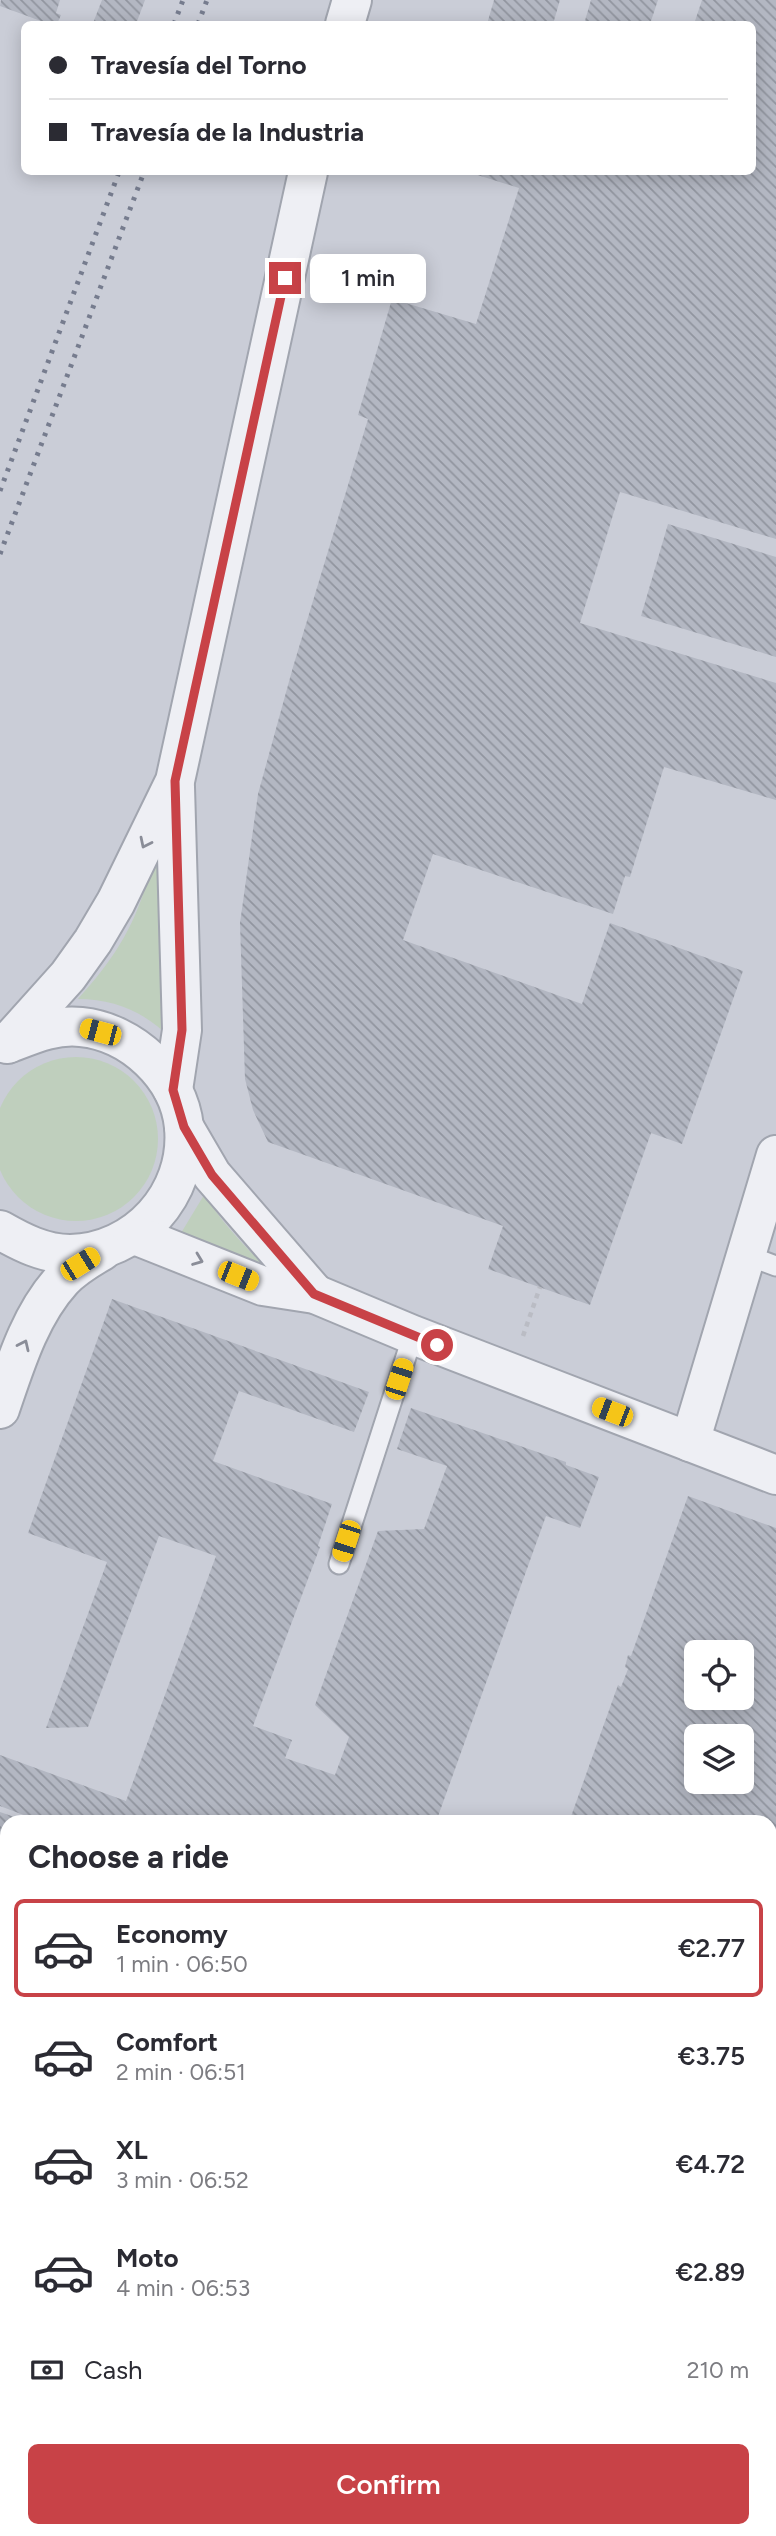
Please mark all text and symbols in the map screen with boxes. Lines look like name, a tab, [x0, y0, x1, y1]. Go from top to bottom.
text: Travesía del Torno	[91, 49, 307, 81]
text: Travesía de la Industria	[91, 116, 364, 148]
callout: 1 min	[310, 254, 425, 302]
route end	[269, 262, 301, 294]
text: 1 min	[341, 264, 395, 292]
one-way arrow	[140, 835, 154, 848]
car	[77, 1016, 124, 1048]
car	[57, 1244, 104, 1284]
one-way arrow	[192, 1252, 204, 1266]
car	[215, 1258, 262, 1294]
route start	[421, 1329, 453, 1361]
one-way arrow	[15, 1340, 29, 1352]
car	[383, 1356, 416, 1402]
car	[589, 1395, 636, 1429]
car	[330, 1518, 363, 1564]
map controls	[684, 1640, 754, 1794]
button: locate	[684, 1640, 754, 1710]
button: layers	[684, 1724, 754, 1794]
text: Choose a ride	[28, 1838, 229, 1876]
icon: car	[32, 1917, 95, 1980]
text: Economy	[116, 1918, 228, 1950]
text: €2.77	[678, 1932, 745, 1964]
text: 1 min · 06:50	[116, 1950, 248, 1978]
icon: car	[32, 2025, 95, 2088]
text: Comfort	[116, 2026, 218, 2058]
text: €3.75	[678, 2040, 745, 2072]
text: 2 min · 06:51	[116, 2058, 246, 2086]
icon: car	[32, 2133, 95, 2196]
text: XL	[116, 2134, 148, 2166]
text: €4.72	[676, 2148, 745, 2180]
text: 3 min · 06:52	[116, 2166, 249, 2194]
icon: car	[32, 2241, 95, 2304]
text: Moto	[116, 2242, 179, 2274]
text: €2.89	[676, 2256, 745, 2288]
text: 4 min · 06:53	[116, 2274, 250, 2302]
icon: cash	[28, 2351, 66, 2389]
text: Cash	[84, 2354, 143, 2386]
text: 210 m	[687, 2356, 749, 2384]
button: Confirm	[28, 2444, 749, 2524]

